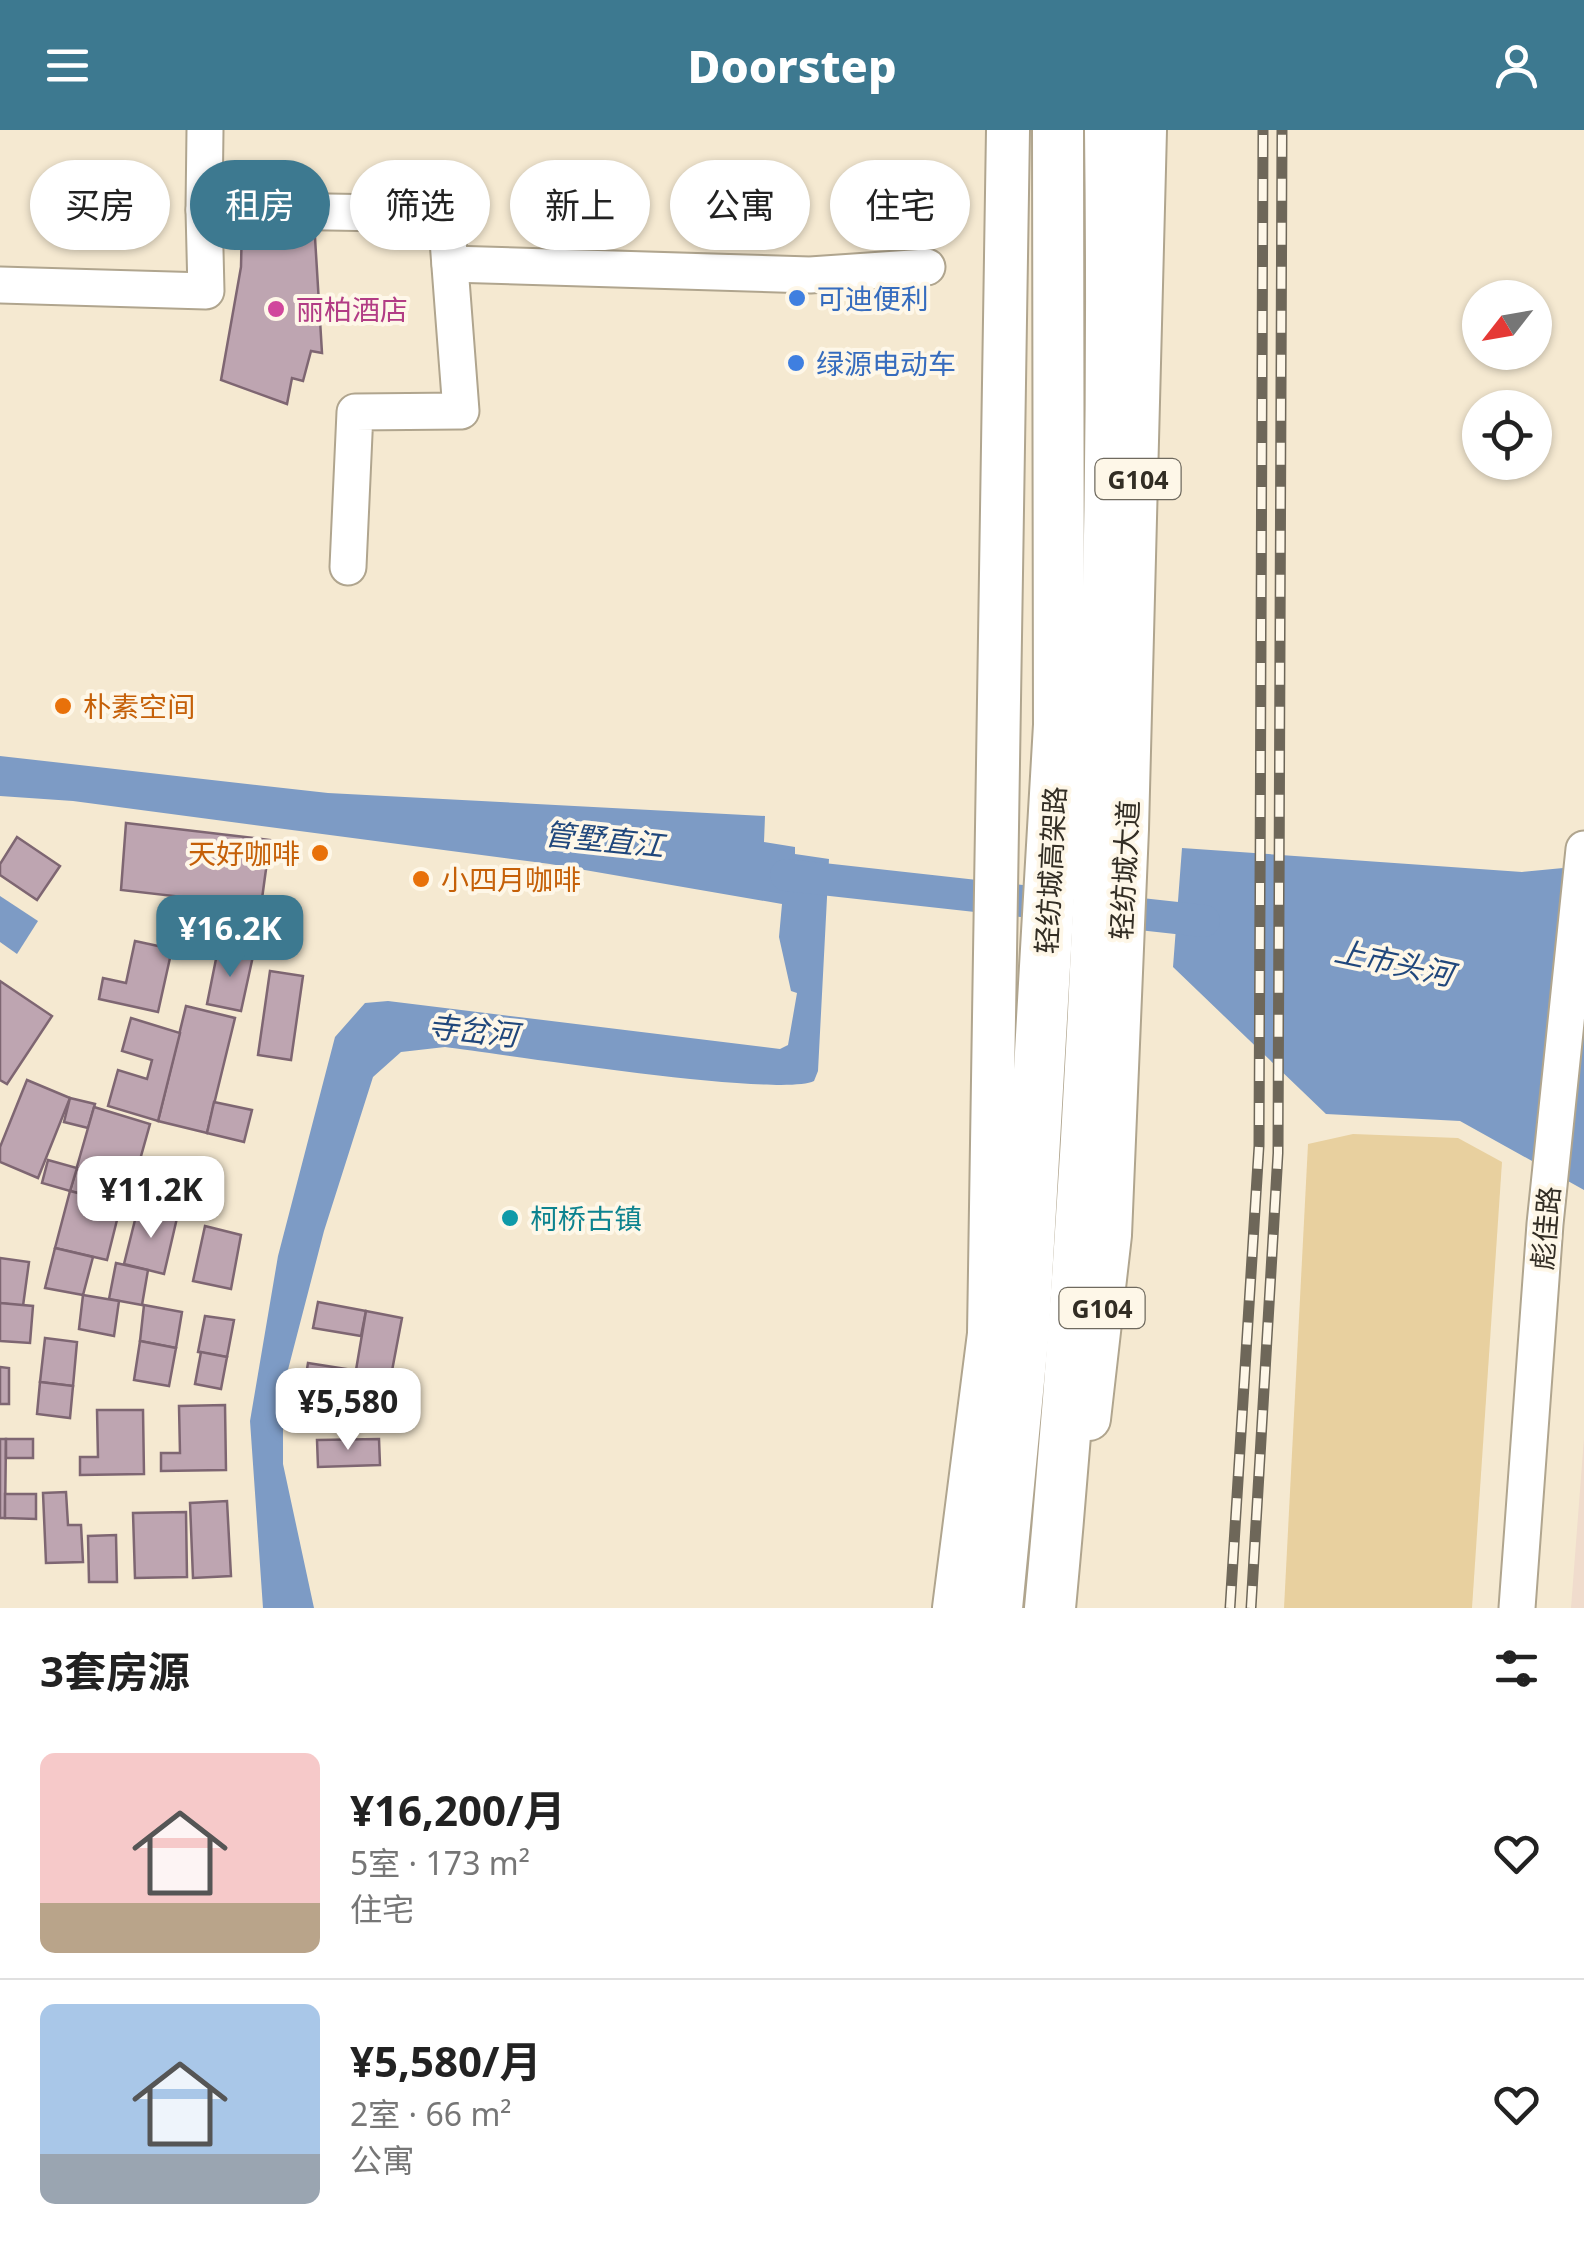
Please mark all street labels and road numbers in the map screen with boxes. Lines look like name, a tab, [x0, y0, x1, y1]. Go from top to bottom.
road number: G104	[1096, 459, 1180, 499]
street label: 轻纺城高架路	[1027, 785, 1073, 955]
street label: 轻纺城大道	[1101, 799, 1147, 941]
street label: 彪佳路	[1522, 1184, 1568, 1272]
road number: G104	[1060, 1288, 1144, 1328]

